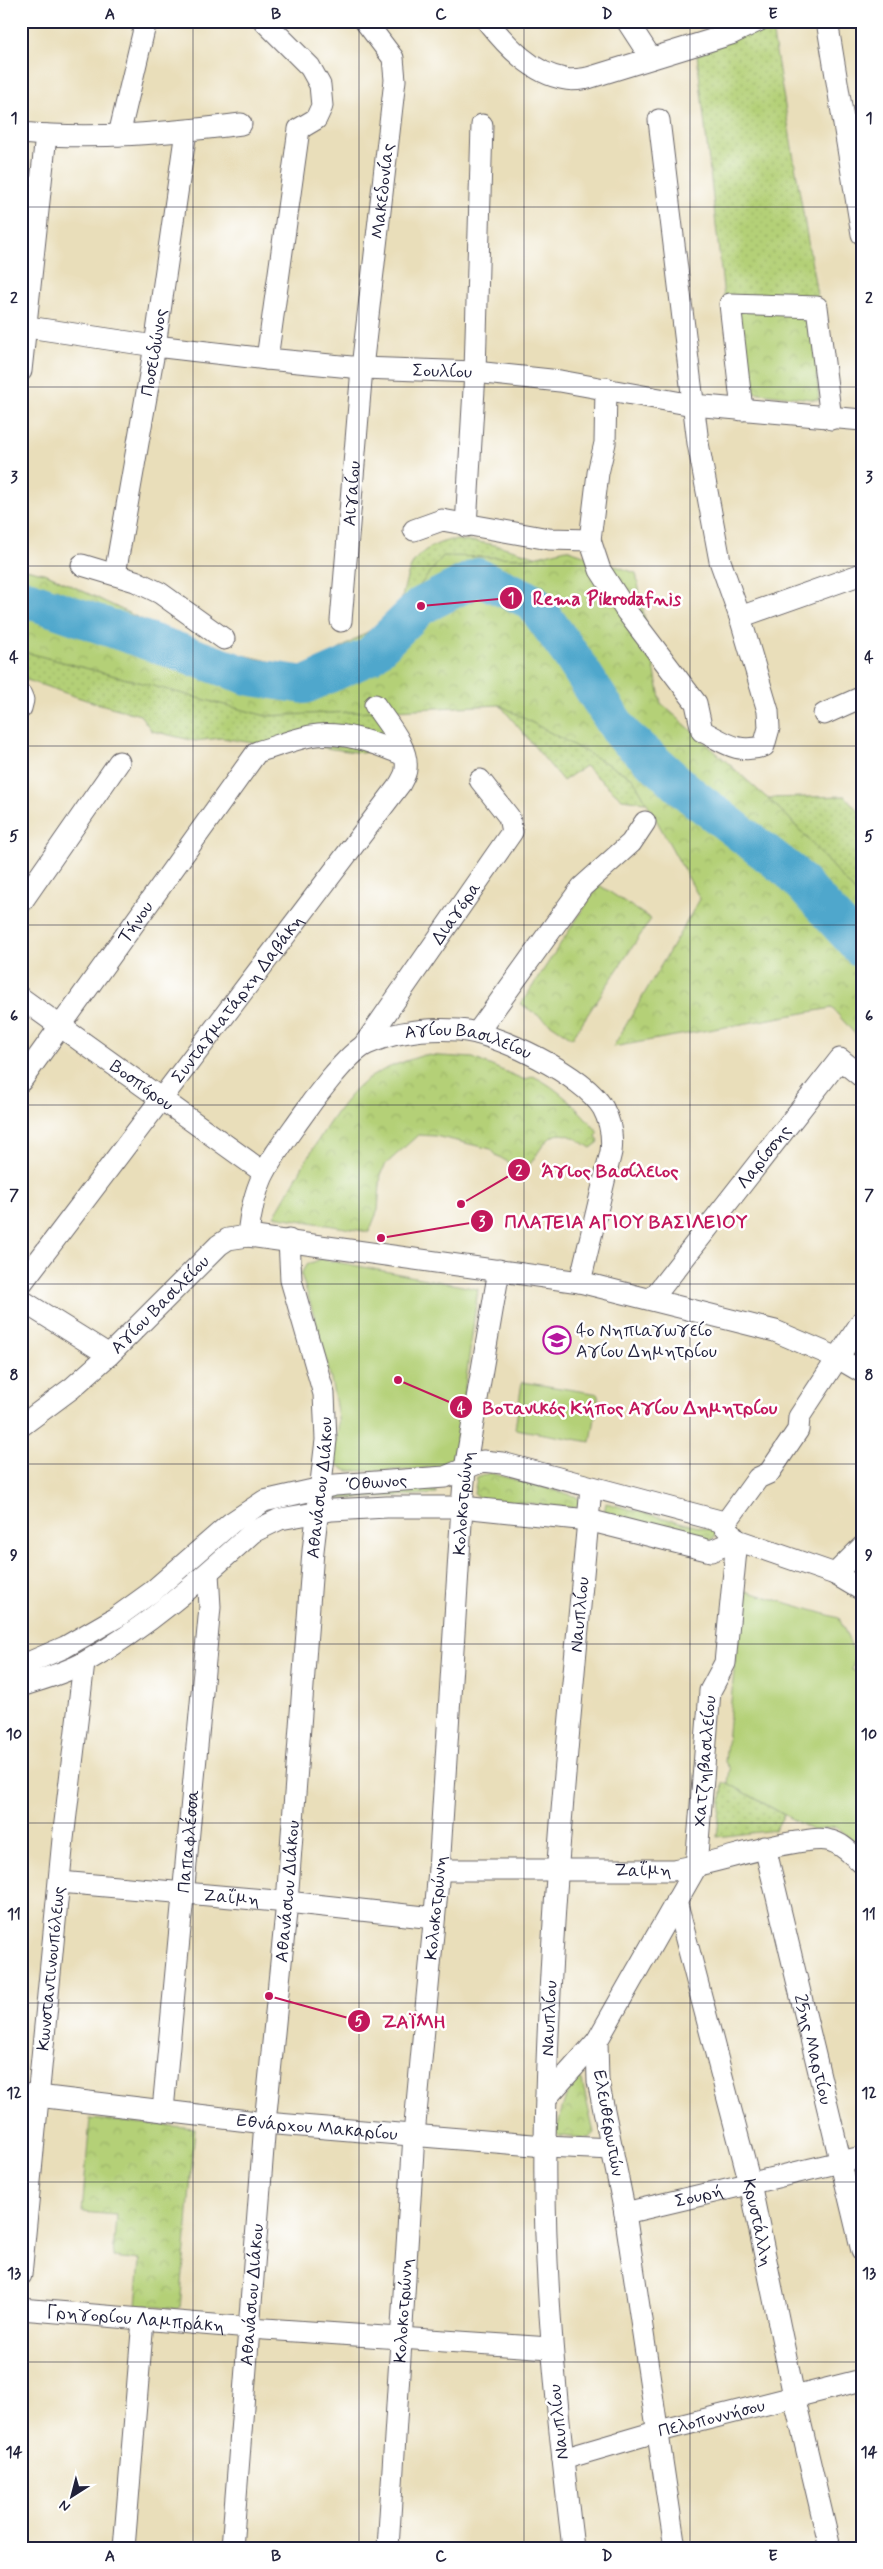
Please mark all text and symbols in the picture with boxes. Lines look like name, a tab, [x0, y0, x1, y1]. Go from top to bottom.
text: A	[105, 4, 115, 25]
text: B	[271, 4, 281, 25]
text: C	[435, 4, 447, 25]
text: D	[601, 4, 613, 25]
text: E	[768, 4, 778, 25]
text: 1	[10, 108, 18, 129]
text: 1	[865, 108, 873, 129]
street label: Μακεδονίας	[366, 142, 401, 240]
text: 2	[10, 288, 18, 309]
text: 2	[865, 288, 873, 309]
street label: Ποσειδώνος	[135, 307, 173, 398]
street label: Σουλίου	[412, 359, 473, 385]
street label: Αιγαίου	[338, 460, 367, 527]
text: 3	[10, 467, 18, 488]
text: 3	[865, 467, 873, 488]
callout: Rema Pikrodafnis	[498, 581, 691, 615]
text: Rema Pikrodafnis	[533, 587, 682, 612]
text: 1	[508, 589, 514, 609]
text: 4	[9, 647, 19, 668]
text: 4	[864, 647, 874, 668]
text: 5	[9, 826, 19, 847]
text: 5	[864, 826, 874, 847]
street label: Διαγόρα	[426, 877, 487, 950]
street label: Τήνου	[113, 896, 159, 948]
street label: Συνταγματάρχη Δαβάκη	[166, 910, 310, 1088]
text: 6	[10, 1006, 18, 1027]
text: 6	[865, 1006, 873, 1027]
street label: Αγίου Βασιλείου	[403, 1018, 535, 1066]
street label: Βοσπόρου	[105, 1055, 178, 1117]
street label: Λαρίσσης	[732, 1120, 797, 1194]
callout: Άγιος Βασίλειος	[507, 1153, 689, 1187]
text: Άγιος Βασίλειος	[541, 1159, 679, 1184]
text: 2	[515, 1162, 523, 1182]
text: 7	[9, 1185, 19, 1206]
text: 7	[864, 1185, 874, 1206]
callout: ΠΛΑΤΕΙΑ ΑΓΙΟΥ ΒΑΣΙΛΕΙΟΥ	[470, 1204, 758, 1238]
text: ΠΛΑΤΕΙΑ ΑΓΙΟΥ ΒΑΣΙΛΕΙΟΥ	[504, 1210, 748, 1235]
text: 3	[479, 1213, 486, 1233]
street label: Αγίου Βασιλείου	[106, 1250, 215, 1360]
place label: 4ο Νηπιαγωγείο Αγίου Δημητρίου	[576, 1319, 717, 1364]
school or university icon: 4ο Νηπιαγωγείο Αγίου Δημητρίου	[542, 1325, 572, 1355]
text: 8	[9, 1365, 19, 1386]
text: 8	[864, 1365, 874, 1386]
callout: Βοτανικός Κήπος Αγίου Δημητρίου	[448, 1390, 788, 1424]
text: Βοτανικός Κήπος Αγίου Δημητρίου	[483, 1396, 778, 1421]
text: 4	[457, 1399, 466, 1419]
street label: Αθανάσιου Διάκου	[301, 1416, 339, 1560]
street label: Κολοκοτρώνη	[448, 1449, 481, 1556]
street label: Όθωνος	[345, 1469, 408, 1497]
text: 9	[10, 1545, 18, 1566]
text: 9	[865, 1545, 873, 1566]
street label: Ναυπλίου	[565, 1576, 596, 1653]
street label: Χατζηβασιλείου	[688, 1694, 723, 1828]
text: 10	[6, 1724, 22, 1745]
text: 10	[861, 1724, 877, 1745]
street label: Παπαφλέσσα	[172, 1788, 206, 1894]
street label: Αθανάσιου Διάκου	[270, 1819, 306, 1964]
street label: Κολοκοτρώνη	[420, 1855, 453, 1961]
street label: Ζαΐμη	[614, 1859, 672, 1883]
street label: Ζαΐμη	[202, 1884, 261, 1913]
street label: Κωνσταντινουπόλεως	[32, 1885, 71, 2052]
text: 11	[7, 1904, 21, 1925]
text: 11	[862, 1904, 876, 1925]
street label: Ναυπλίου	[536, 1980, 564, 2057]
street label: 25ης Μαρτίου	[788, 1992, 837, 2107]
callout: ΖΑΪ́ΜΗ	[347, 2004, 456, 2038]
text: ΖΑΪ́ΜΗ	[382, 2010, 446, 2035]
text: 5	[354, 2012, 364, 2032]
street label: Ελευθερωτών	[587, 2068, 629, 2178]
text: 12	[6, 2083, 22, 2104]
text: 12	[861, 2083, 877, 2104]
street label: Εθνάρχου Μακαρίου	[235, 2109, 399, 2147]
street label: Κρυστάλλη	[736, 2177, 778, 2269]
street label: Σουρή	[673, 2179, 726, 2214]
street label: Αθανάσιου Διάκου	[235, 2223, 270, 2367]
street label: Κολοκοτρώνη	[389, 2257, 419, 2364]
text: 13	[7, 2263, 21, 2284]
text: 13	[862, 2263, 876, 2284]
street label: Γρηγορίου Λαμπράκη	[45, 2300, 226, 2339]
street label: Ναυπλίου	[543, 2383, 575, 2461]
street label: Πελοποννήσου	[656, 2394, 768, 2444]
text: 14	[6, 2442, 23, 2463]
text: 14	[861, 2442, 878, 2463]
north arrow	[48, 2472, 98, 2522]
text: N	[56, 2496, 74, 2516]
text: A	[105, 2546, 115, 2567]
text: B	[271, 2546, 281, 2567]
text: C	[435, 2546, 447, 2567]
text: D	[601, 2546, 613, 2567]
text: E	[768, 2546, 778, 2567]

